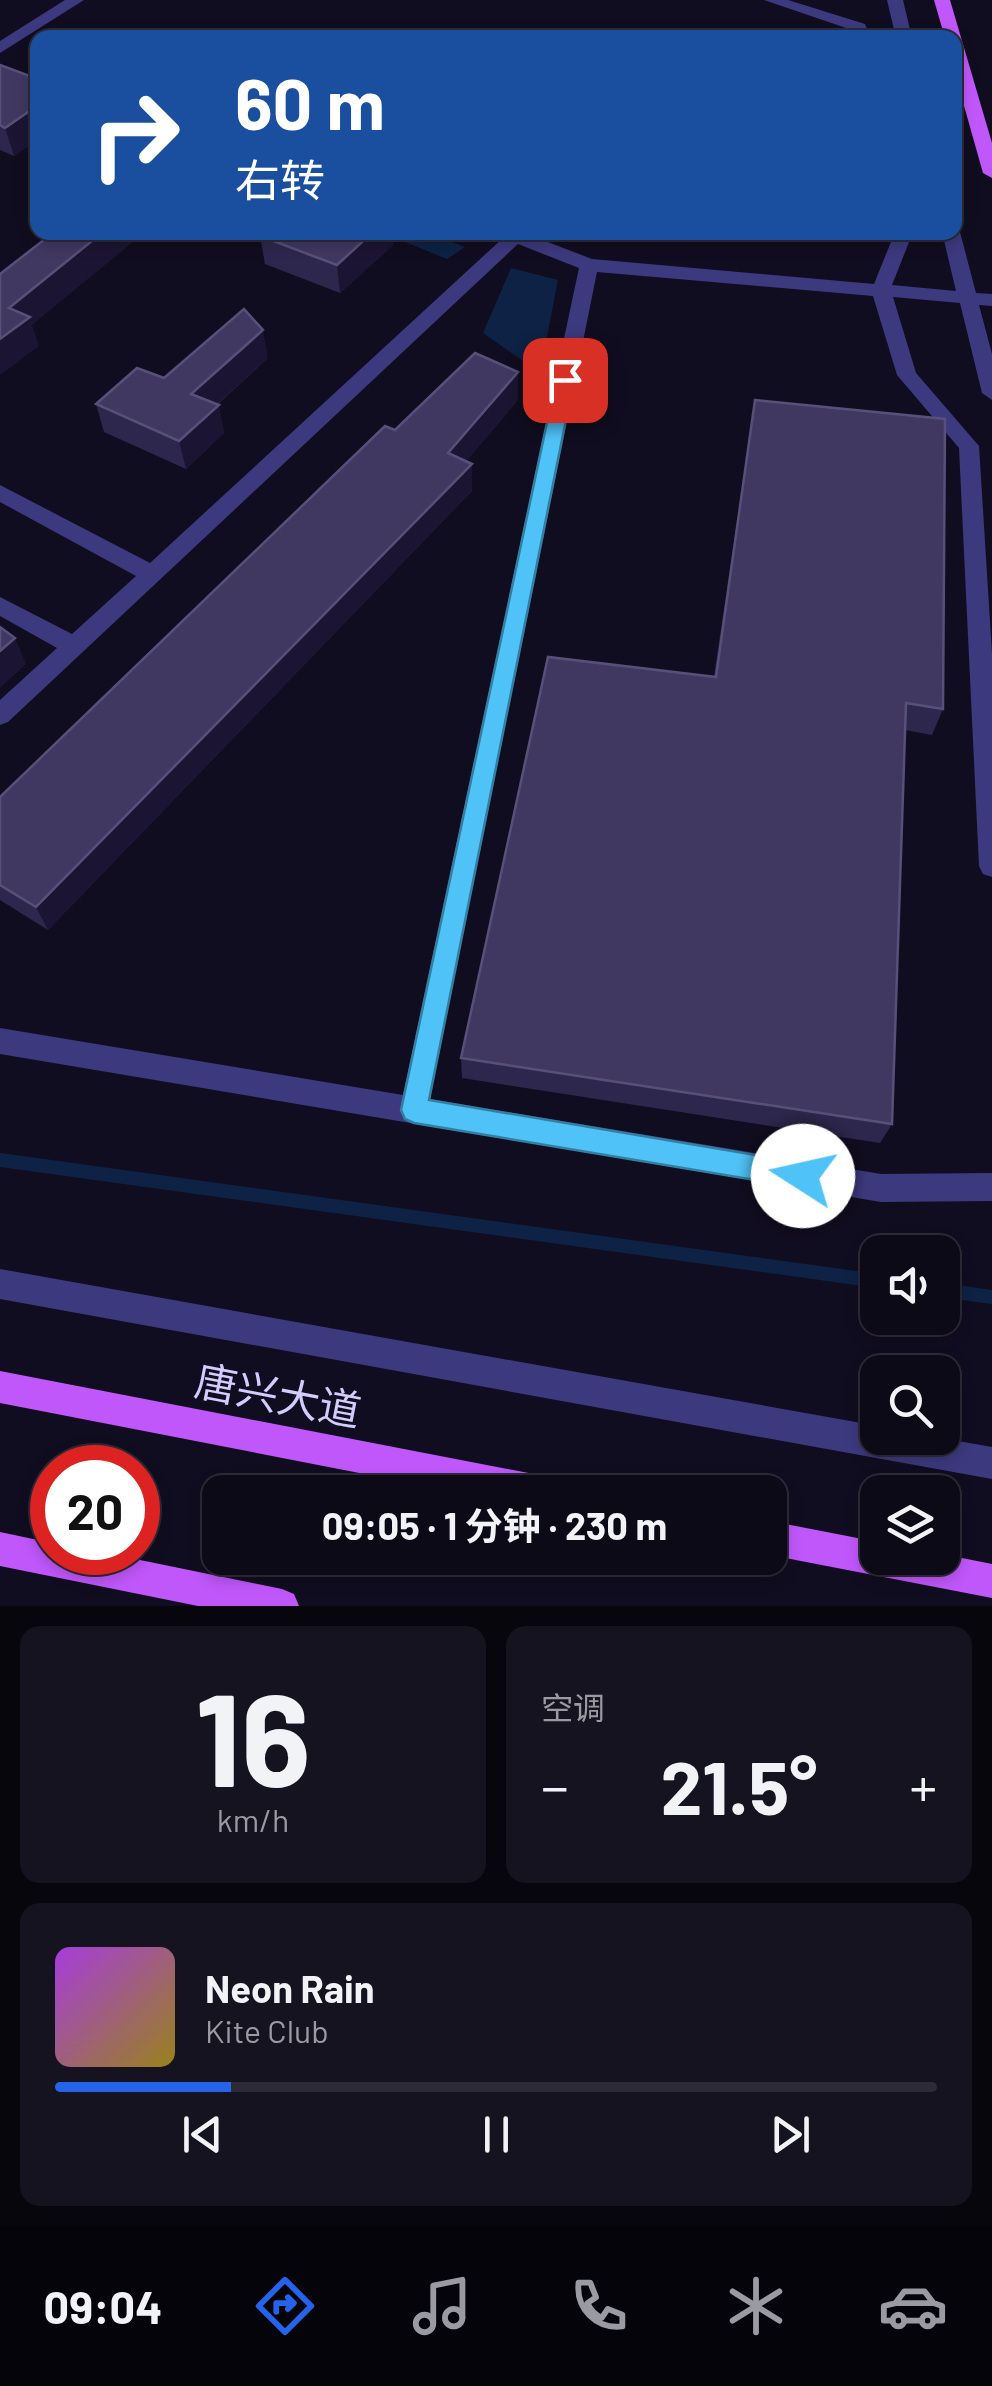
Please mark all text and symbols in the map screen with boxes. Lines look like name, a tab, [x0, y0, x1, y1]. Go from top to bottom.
text: 60 m	[235, 60, 385, 144]
icon: right	[70, 70, 200, 200]
text: 右转	[235, 152, 325, 206]
pin	[523, 338, 608, 423]
icon: arrive	[538, 353, 593, 408]
position arrow	[751, 1124, 855, 1228]
map controls	[860, 1235, 960, 1575]
button: sound	[860, 1235, 960, 1335]
street label: 唐兴大道	[191, 1353, 366, 1435]
button: search	[860, 1355, 960, 1455]
speed limit sign: 20	[30, 1445, 160, 1575]
button: layers	[860, 1475, 960, 1575]
text: 09:05 · 1 分钟 · 230 m	[322, 1502, 667, 1548]
text: 16	[195, 1657, 311, 1813]
text: 空调	[541, 1688, 605, 1726]
text: 21.5°	[661, 1740, 817, 1830]
text: −	[541, 1752, 569, 1818]
text: +	[909, 1752, 937, 1818]
text: km/h	[217, 1800, 289, 1838]
text: Neon Rain	[205, 1965, 374, 2011]
text: Kite Club	[205, 2011, 329, 2049]
icon: previous	[175, 2107, 230, 2162]
icon: pause	[469, 2107, 524, 2162]
icon: next	[763, 2107, 818, 2162]
icon: directions	[250, 2271, 320, 2341]
icon: music	[407, 2271, 477, 2341]
icon: phone	[564, 2271, 634, 2341]
icon: climate	[721, 2271, 791, 2341]
icon: car	[878, 2271, 948, 2341]
text: 09:04	[44, 2279, 162, 2333]

